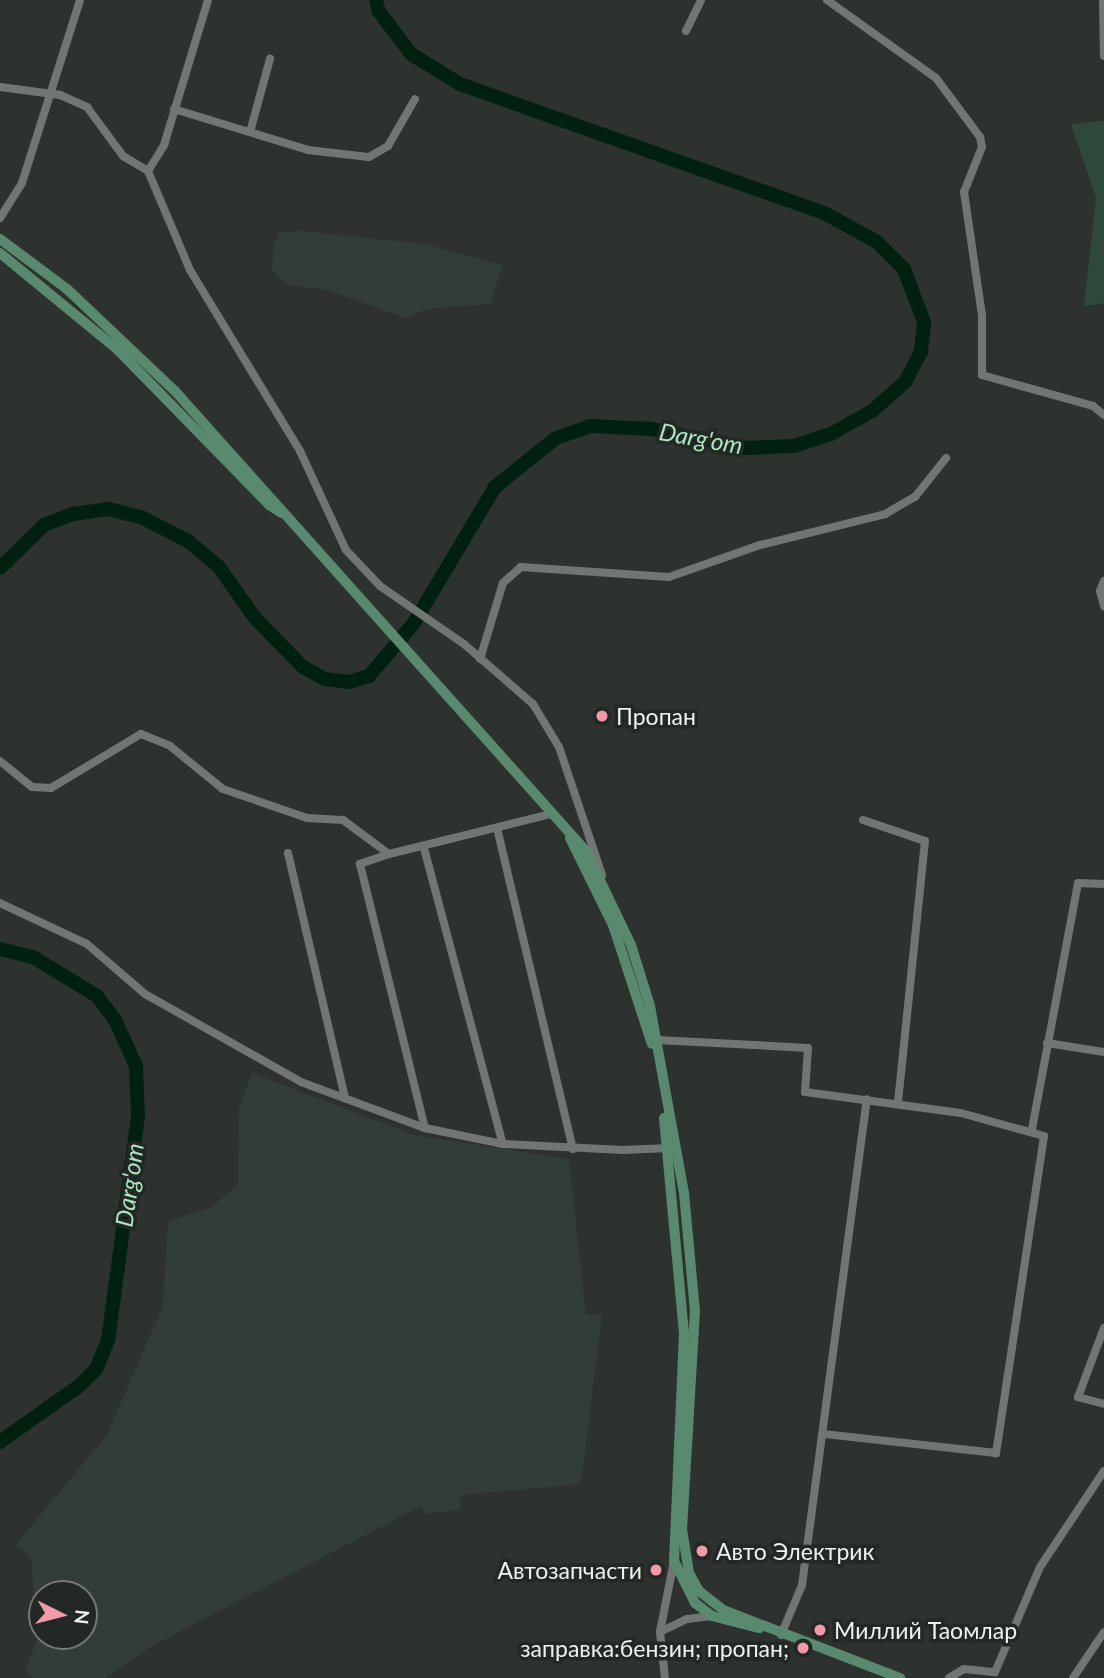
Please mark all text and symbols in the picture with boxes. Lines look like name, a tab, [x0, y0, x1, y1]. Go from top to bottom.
water label: Darg'om	[657, 417, 745, 459]
place label: Пропан	[616, 702, 696, 730]
marker: Пропан	[594, 708, 610, 724]
water label: Darg'om	[109, 1141, 149, 1229]
place label: Авто Электрик	[716, 1537, 874, 1565]
marker: Авто Электрик	[694, 1543, 710, 1559]
place label: Автозапчасти	[497, 1556, 642, 1584]
marker: Автозапчасти	[648, 1562, 664, 1578]
north arrow	[28, 1580, 98, 1650]
text: N	[70, 1609, 95, 1626]
place label: Миллий Таомлар	[834, 1616, 1017, 1644]
marker: Миллий Таомлар	[812, 1622, 828, 1638]
place label: заправка:бензин; пропан;	[520, 1634, 789, 1662]
marker: заправка:бензин; пропан;	[795, 1640, 811, 1656]

